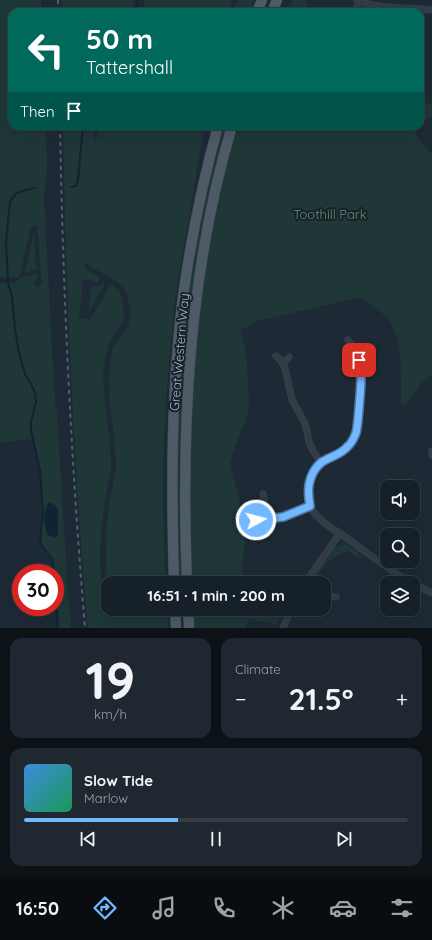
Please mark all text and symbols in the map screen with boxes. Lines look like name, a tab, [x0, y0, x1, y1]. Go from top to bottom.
text: 50 m	[86, 21, 153, 56]
icon: left	[20, 24, 72, 76]
text: Tattershall	[86, 56, 173, 79]
icon: arrive	[63, 100, 85, 122]
text: Then	[20, 102, 55, 121]
park label: Toothill Park	[293, 206, 367, 222]
street label: Great Western Way	[166, 292, 192, 412]
pin	[342, 343, 376, 377]
icon: arrive	[348, 349, 370, 371]
map controls	[380, 480, 420, 616]
button: sound	[380, 480, 420, 520]
position arrow	[235, 499, 277, 541]
button: search	[380, 528, 420, 568]
speed limit sign: 30	[12, 564, 64, 616]
button: layers	[380, 576, 420, 616]
text: 16:51 · 1 min · 200 m	[147, 586, 285, 605]
text: 19	[86, 647, 135, 712]
text: Climate	[235, 661, 281, 677]
text: 21.5°	[288, 680, 354, 718]
text: −	[235, 685, 246, 713]
text: +	[396, 685, 408, 713]
text: km/h	[94, 706, 127, 722]
text: Slow Tide	[84, 771, 153, 790]
text: Marlow	[84, 790, 128, 806]
icon: previous	[77, 828, 99, 850]
icon: pause	[205, 828, 227, 850]
icon: next	[333, 828, 355, 850]
icon: directions	[91, 894, 119, 922]
icon: music	[150, 894, 178, 922]
icon: phone	[210, 894, 238, 922]
icon: climate	[269, 894, 297, 922]
icon: car	[329, 894, 357, 922]
icon: filters	[388, 894, 416, 922]
text: 16:50	[16, 897, 59, 920]

